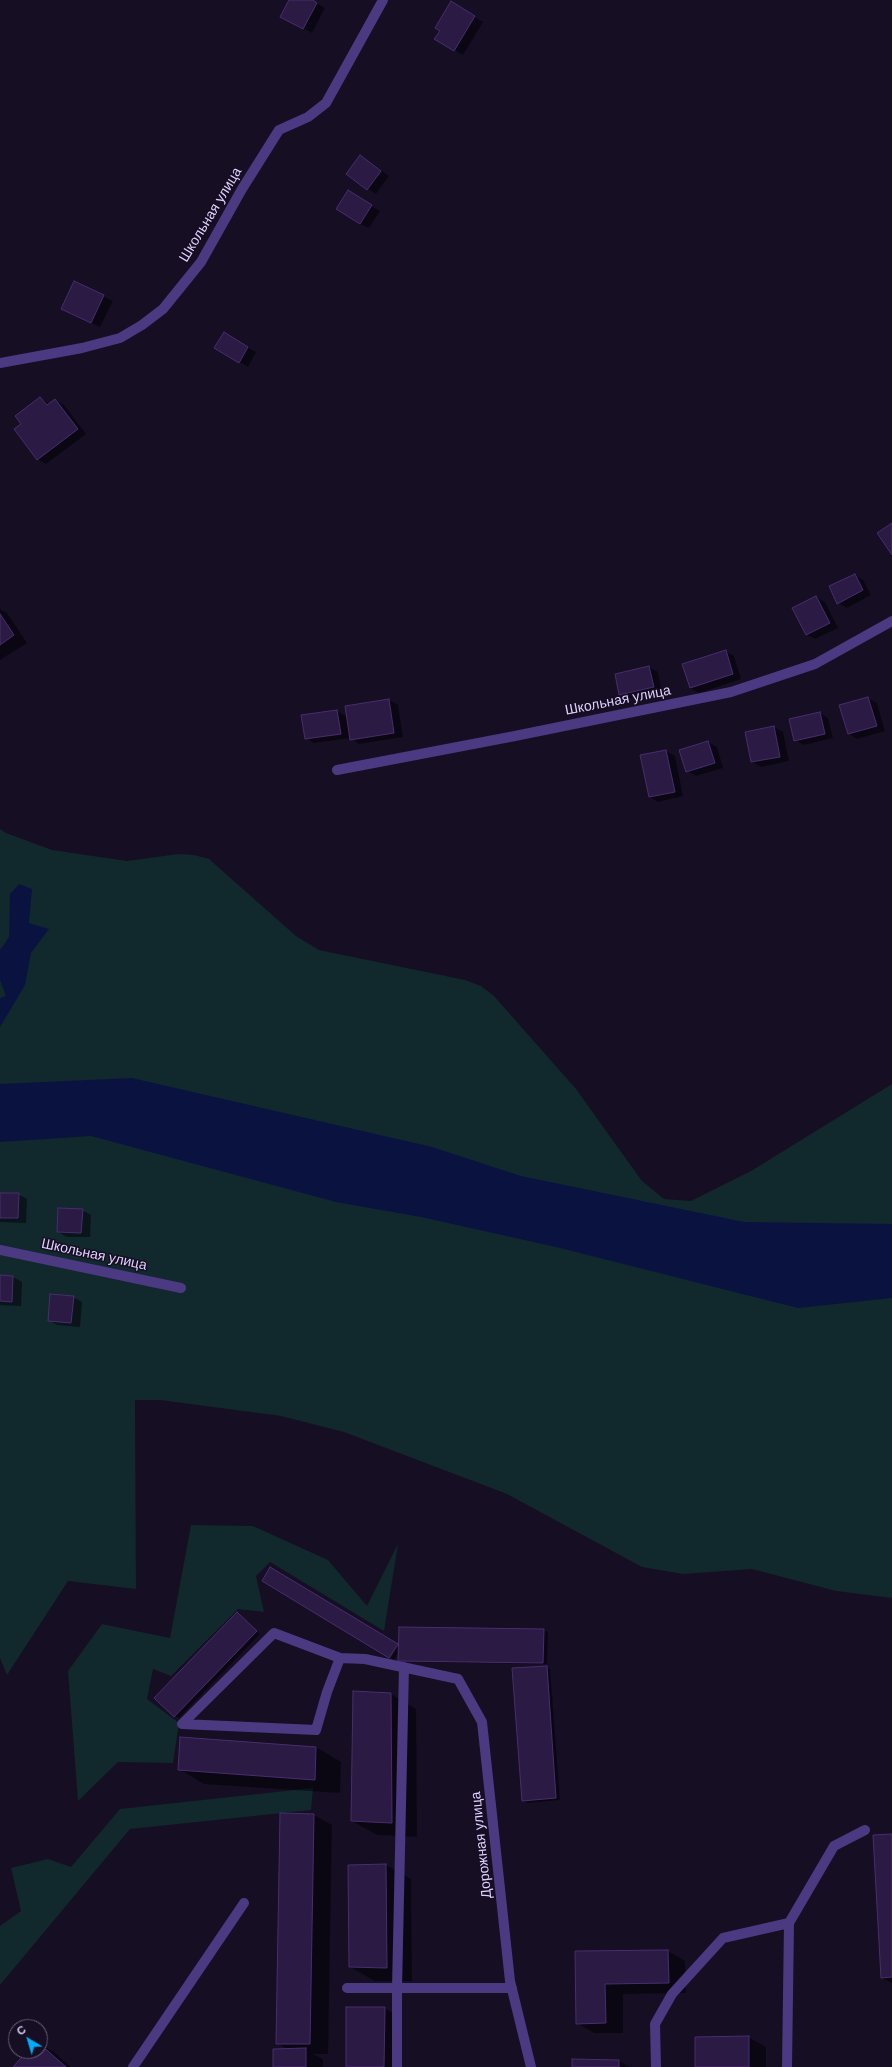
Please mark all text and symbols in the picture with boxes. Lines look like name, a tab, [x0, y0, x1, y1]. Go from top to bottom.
street label: Школьная улица	[176, 165, 246, 265]
street label: Школьная улица	[564, 683, 672, 719]
street label: Школьная улица	[40, 1236, 148, 1274]
street label: Дорожная улица	[468, 1791, 496, 1899]
north arrow	[8, 2019, 48, 2059]
text: С	[14, 2022, 29, 2038]

